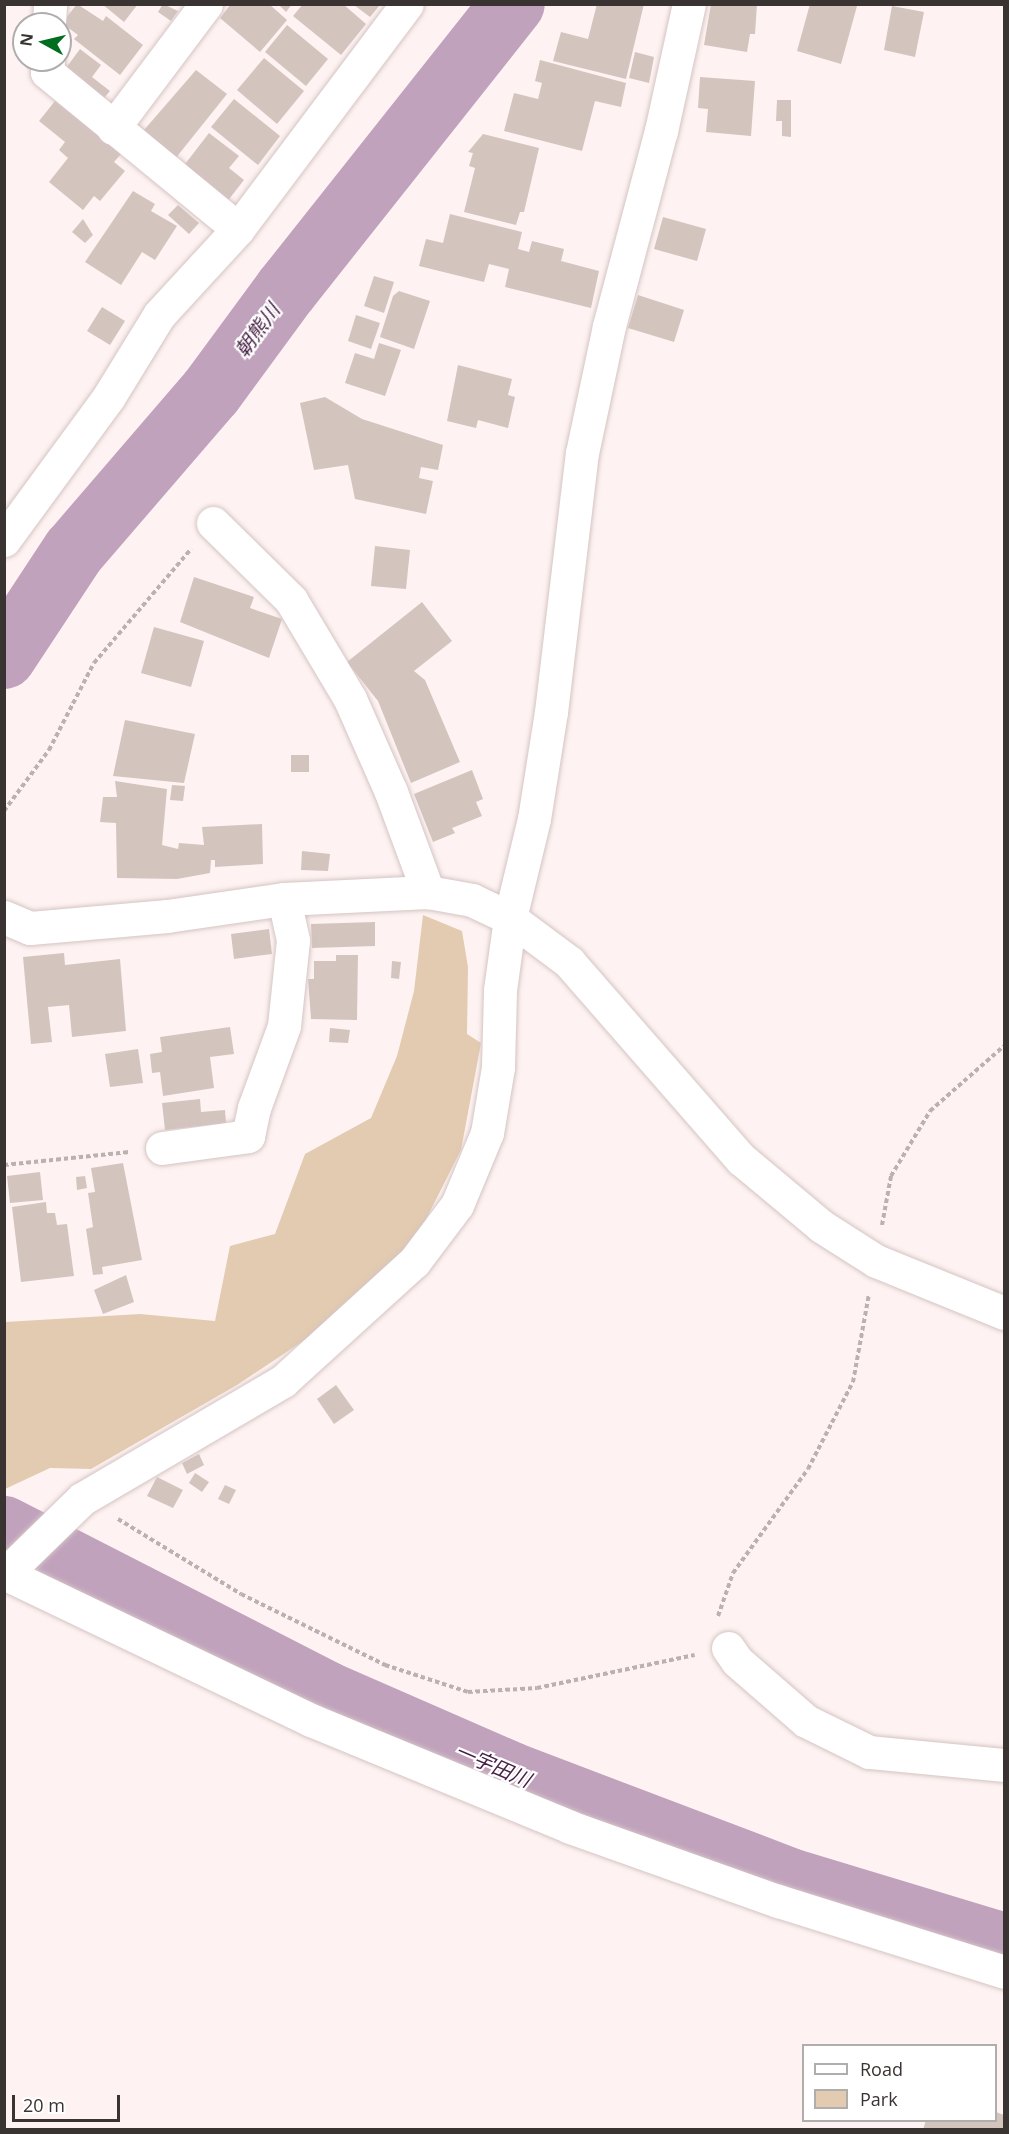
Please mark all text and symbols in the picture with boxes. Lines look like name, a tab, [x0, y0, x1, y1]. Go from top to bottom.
north arrow	[12, 12, 72, 72]
text: N	[14, 32, 38, 48]
water label: 朝熊川	[230, 299, 284, 361]
water label: 一宇田川	[451, 1738, 535, 1792]
legend	[802, 2044, 997, 2122]
text: Road	[860, 2057, 903, 2081]
scale bar	[15, 2083, 123, 2121]
text: Park	[860, 2087, 898, 2111]
text: 20 m	[23, 2093, 65, 2117]

